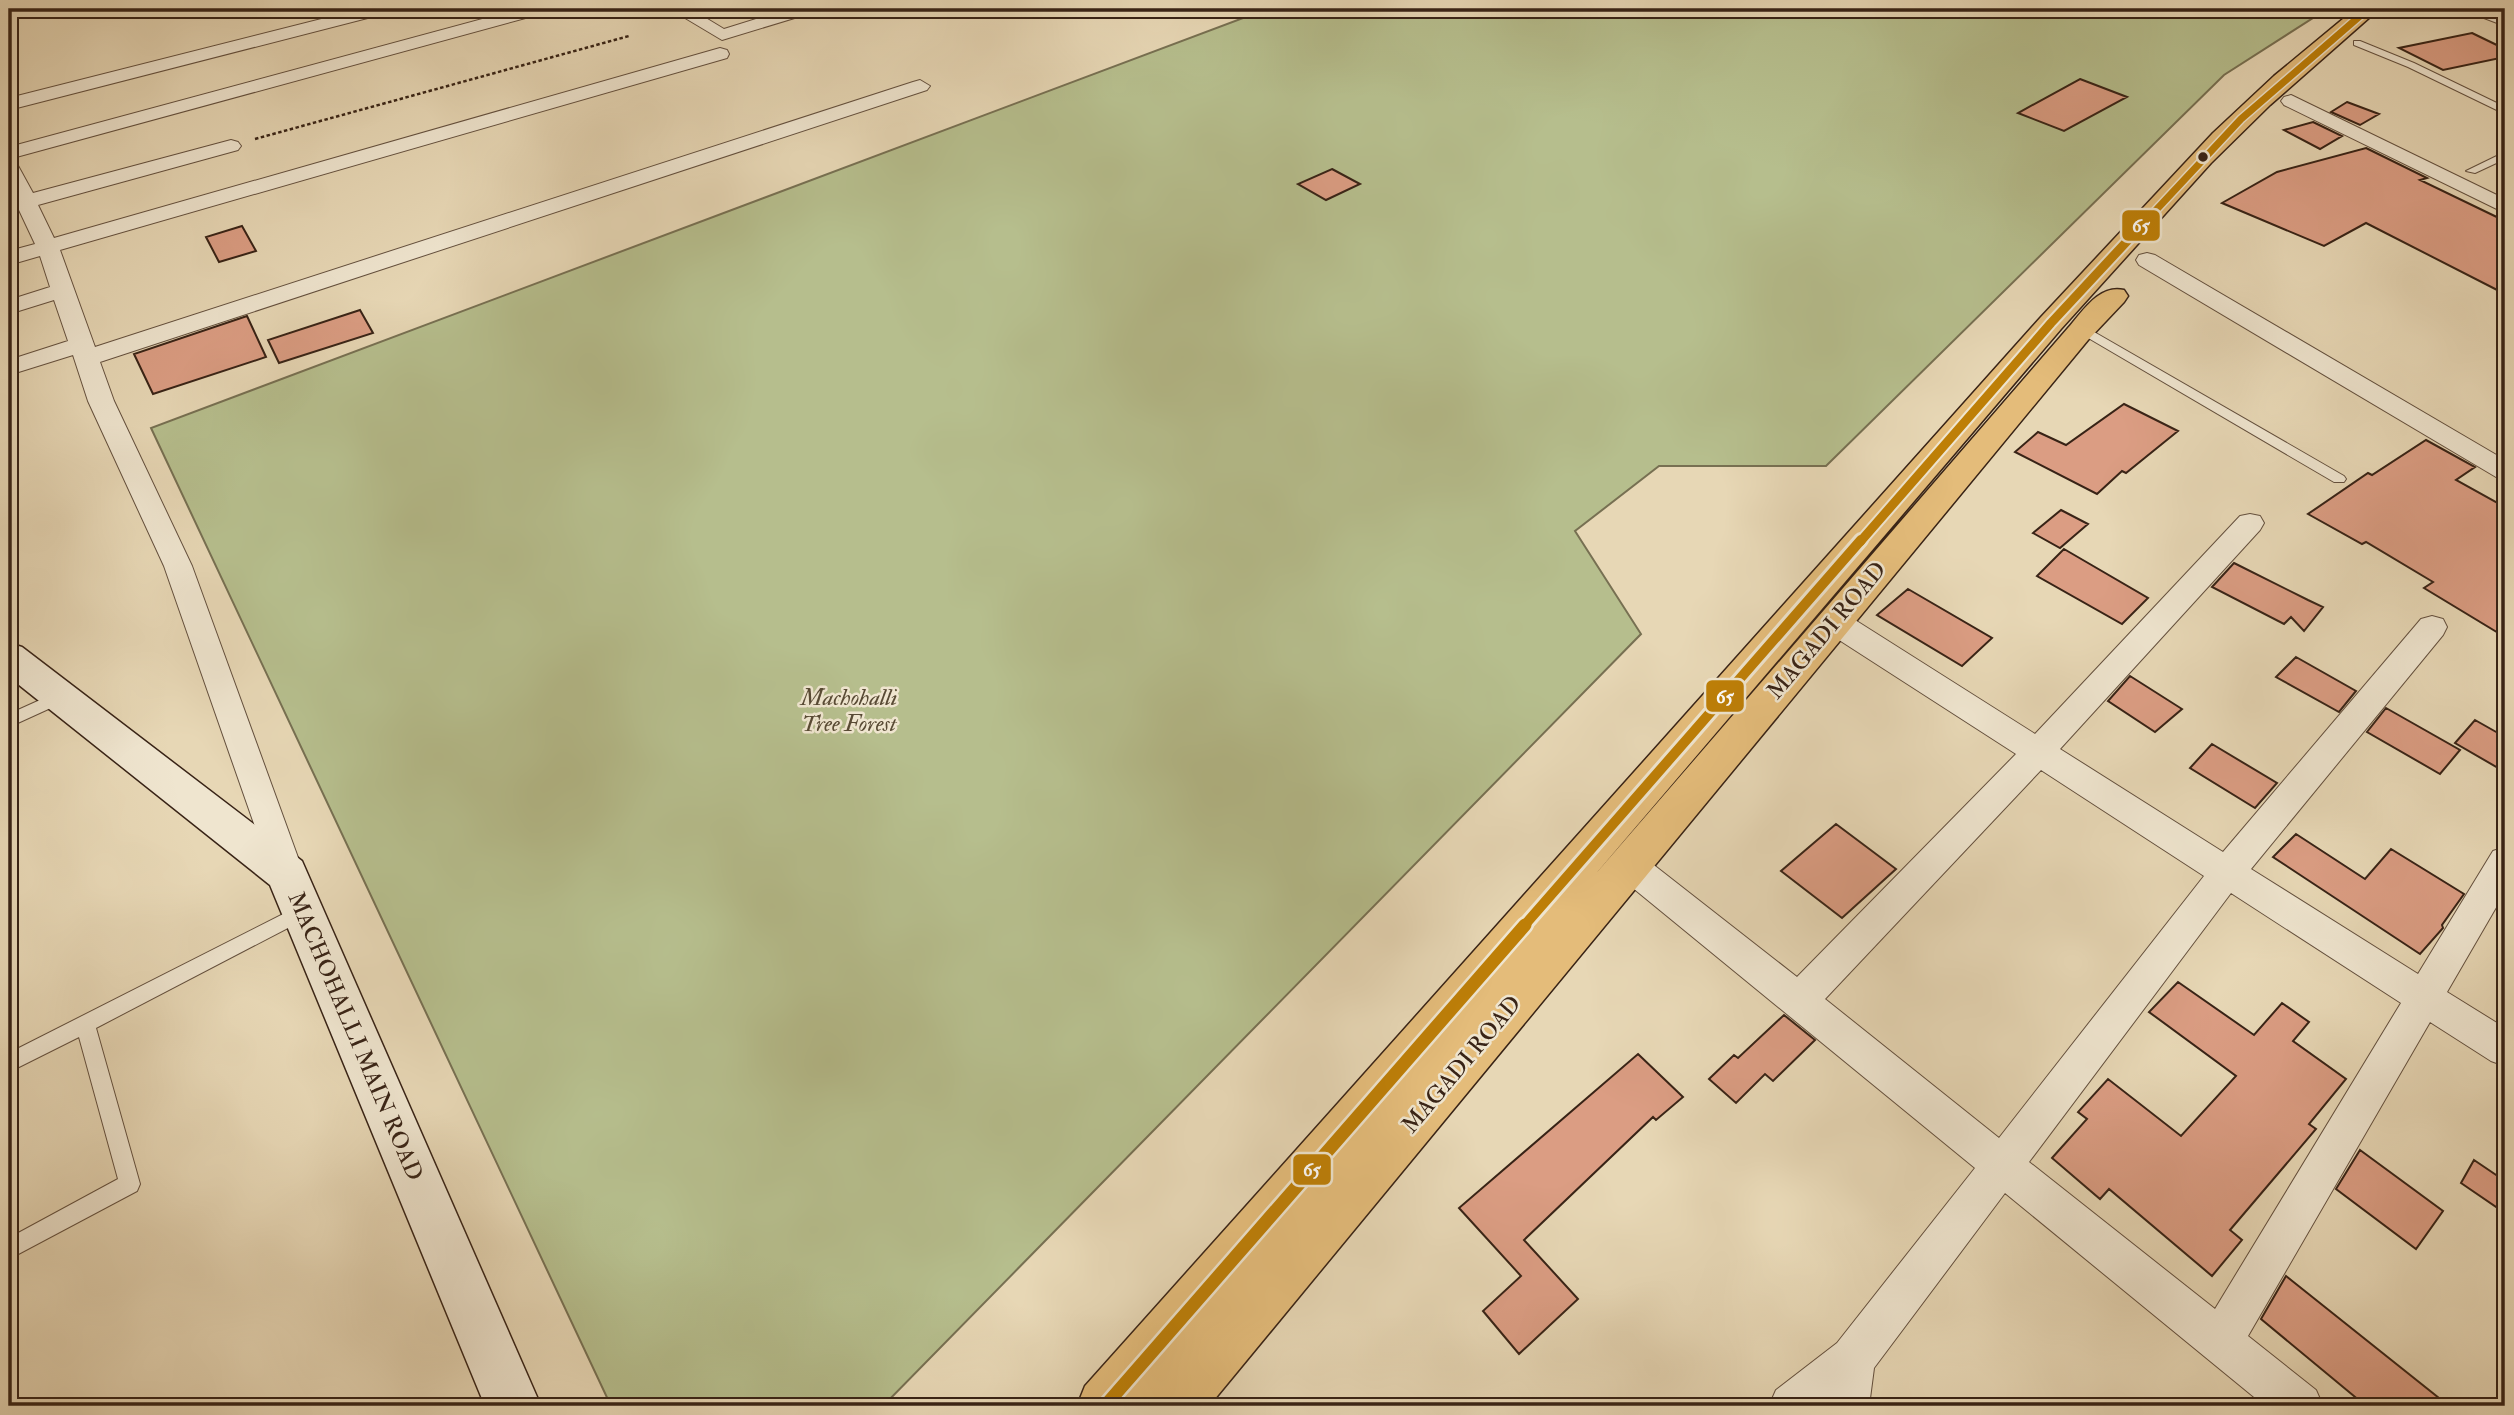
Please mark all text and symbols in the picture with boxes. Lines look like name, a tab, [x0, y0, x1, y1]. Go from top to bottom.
unlabelled marker	[2196, 150, 2210, 164]
line badge: 65	[2121, 209, 2161, 242]
text: 65	[2132, 214, 2151, 238]
street label: MAGADI ROAD	[1760, 556, 1892, 705]
line badge: 65	[1705, 679, 1745, 713]
park label: Machohalli Tree Forest	[799, 683, 898, 738]
text: 65	[1716, 685, 1735, 709]
street label: MACHOHALLI MAIN ROAD	[281, 887, 430, 1185]
street label: MAGADI ROAD	[1395, 990, 1527, 1139]
line badge: 65	[1292, 1153, 1332, 1186]
text: 65	[1303, 1158, 1322, 1182]

